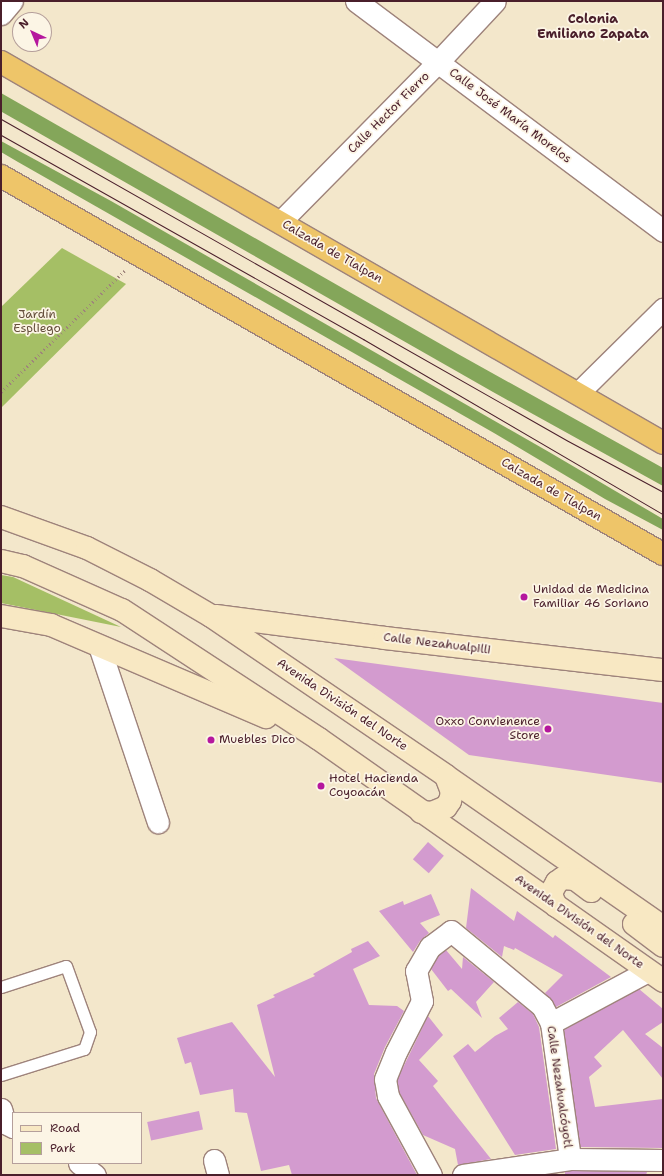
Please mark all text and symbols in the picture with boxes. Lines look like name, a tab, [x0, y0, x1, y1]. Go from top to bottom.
north arrow	[12, 12, 52, 52]
district label: Colonia Emiliano Zapata	[537, 12, 649, 43]
text: N	[16, 15, 32, 32]
street label: Calle José María Morelos	[446, 65, 574, 167]
street label: Calle Hector Fierro	[345, 69, 433, 157]
street label: Calzada de Tlalpan	[279, 217, 385, 287]
park label: Jardín Espliego	[13, 308, 61, 336]
street label: Calzada de Tlalpan	[498, 455, 604, 525]
place label: Unidad de Medicina Familiar 46 Soriano	[533, 583, 649, 611]
marker: Unidad de Medicina Familiar 46 Soriano	[518, 591, 530, 603]
street label: Calle Nezahualpilli	[382, 630, 492, 658]
street label: Avenida División del Norte	[274, 656, 410, 754]
place label: Oxxo Convienence Store	[436, 715, 540, 743]
marker: Oxxo Convienence Store	[543, 724, 553, 734]
place label: Muebles Dico	[219, 733, 295, 747]
marker: Muebles Dico	[206, 735, 216, 745]
place label: Hotel Hacienda Coyoacán	[329, 772, 418, 800]
marker: Hotel Hacienda Coyoacán	[316, 781, 326, 791]
street label: Avenida División del Norte	[512, 872, 646, 972]
street label: Calle Nezahualcóyotl	[543, 1025, 575, 1149]
legend	[12, 1112, 142, 1164]
text: Road	[50, 1120, 80, 1136]
text: Park	[50, 1140, 76, 1156]

